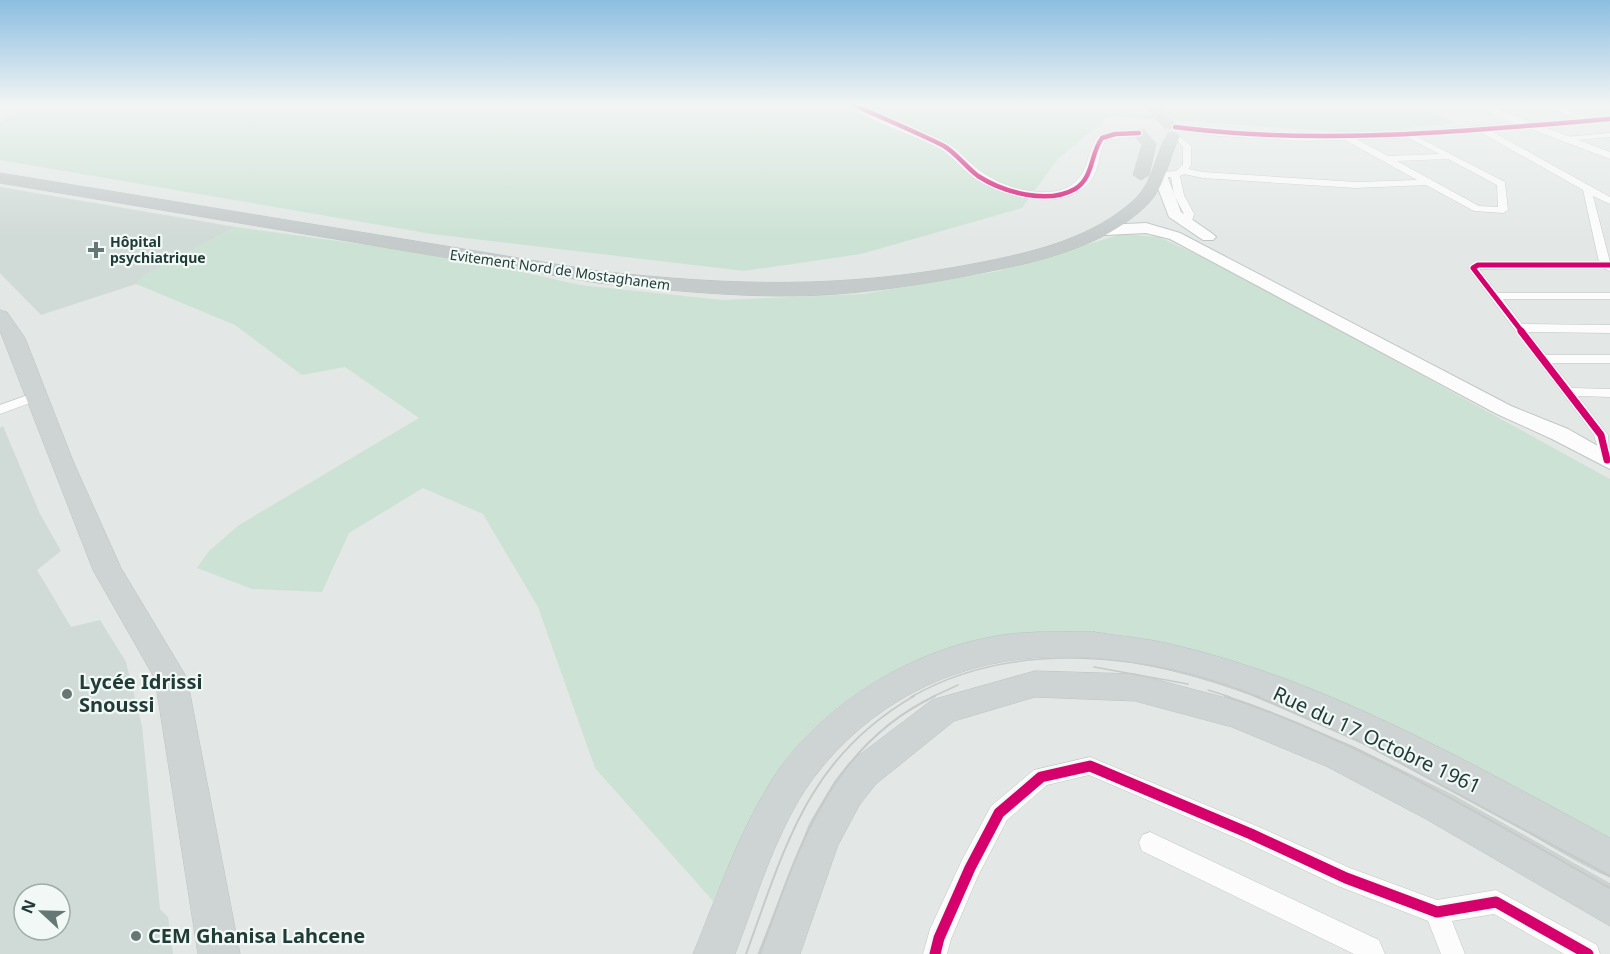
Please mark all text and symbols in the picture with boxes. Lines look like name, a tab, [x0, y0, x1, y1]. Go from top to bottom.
place label: Hôpital psychiatrique	[110, 232, 206, 267]
marker: Hôpital psychiatrique	[87, 241, 105, 259]
street label: Evitement Nord de Mostaghanem	[449, 245, 671, 294]
place label: Lycée Idrissi Snoussi	[79, 668, 202, 718]
street label: Rue du 17 Octobre 1961	[1269, 680, 1485, 800]
marker: Lycée Idrissi Snoussi	[60, 687, 74, 701]
north arrow	[12, 882, 72, 942]
text: N	[15, 896, 41, 917]
place label: CEM Ghanisa Lahcene	[148, 922, 365, 949]
marker: CEM Ghanisa Lahcene	[129, 929, 143, 943]

